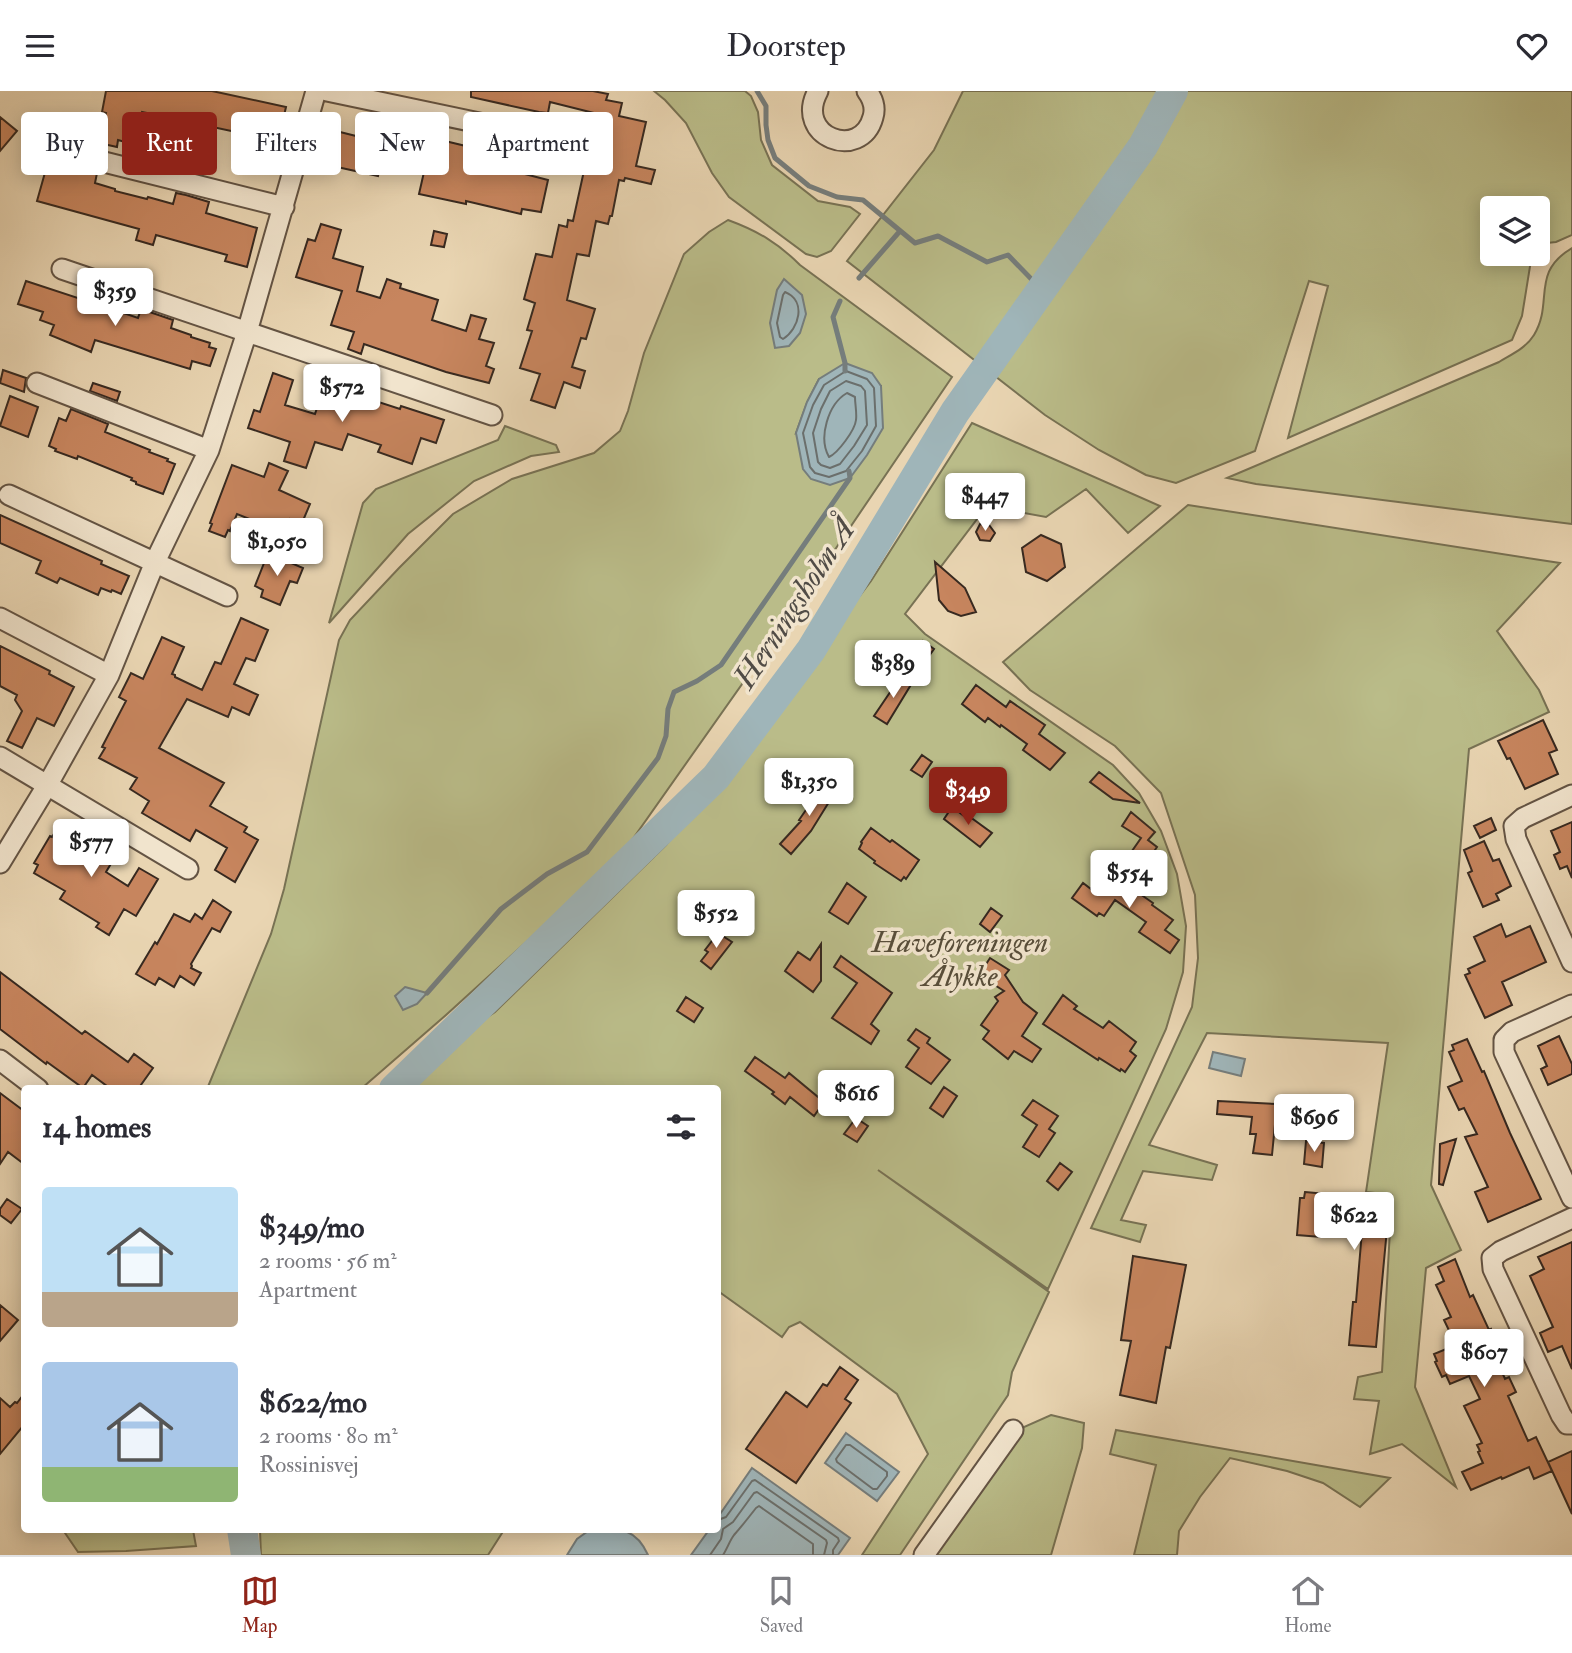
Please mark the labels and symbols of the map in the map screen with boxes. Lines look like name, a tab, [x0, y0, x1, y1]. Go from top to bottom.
pin: $359	[74, 268, 156, 328]
pin: $572	[301, 365, 383, 424]
pin: $447	[944, 473, 1026, 533]
water label: Herningsholm Å	[724, 509, 866, 698]
pin: $1,050	[220, 519, 334, 578]
pin: $389	[852, 641, 934, 700]
pin: $1,350	[752, 759, 866, 818]
pin: $349	[927, 767, 1009, 827]
pin: $577	[50, 819, 132, 879]
pin: $554	[1088, 851, 1170, 910]
pin: $552	[675, 891, 757, 950]
park label: Haveforeningen Ålykke	[870, 924, 1048, 995]
pin: $616	[815, 1070, 897, 1130]
pin: $696	[1273, 1095, 1355, 1154]
pin: $622	[1313, 1193, 1395, 1252]
pin: $607	[1443, 1329, 1525, 1389]

